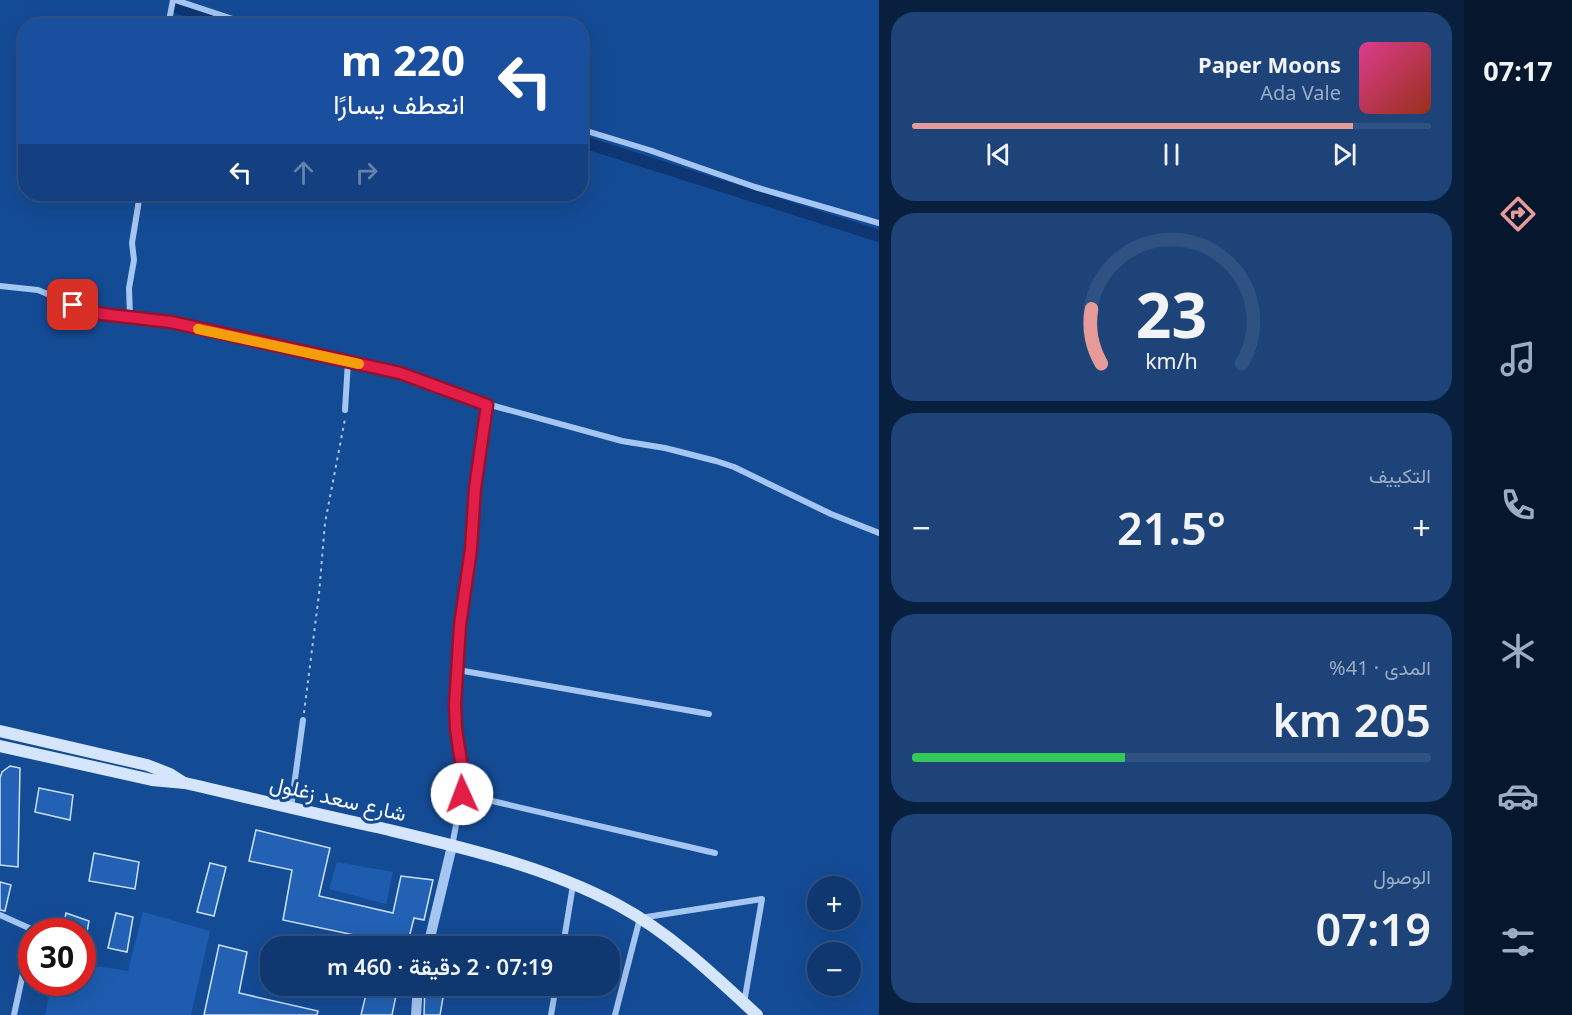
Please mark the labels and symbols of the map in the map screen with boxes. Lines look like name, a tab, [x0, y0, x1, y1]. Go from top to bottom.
pin	[47, 279, 98, 330]
position arrow	[430, 762, 494, 826]
street label: شارع سعد زغلول	[267, 769, 409, 828]
speed limit sign: 30	[18, 918, 96, 996]

